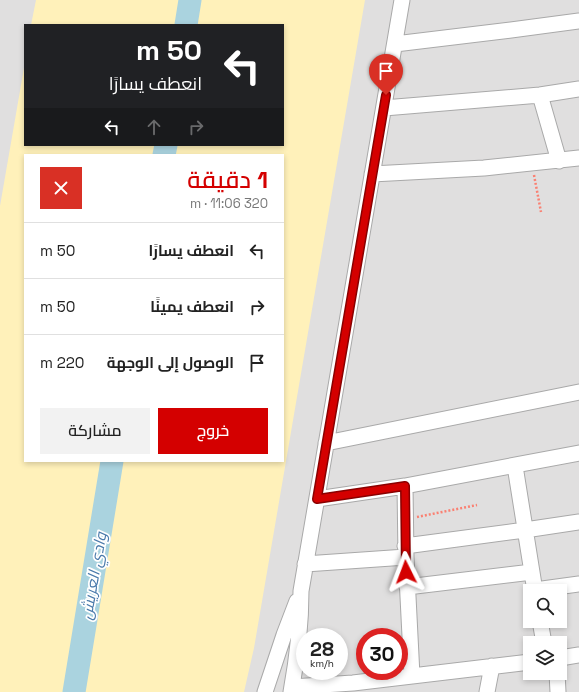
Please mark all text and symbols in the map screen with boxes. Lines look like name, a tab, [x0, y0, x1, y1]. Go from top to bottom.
text: 50 m	[136, 32, 202, 68]
icon: left	[216, 40, 268, 92]
pin	[369, 54, 403, 95]
icon: arrive	[375, 60, 397, 82]
text: انعطف يسارًا	[109, 72, 202, 95]
icon: left	[101, 116, 123, 138]
icon: ahead	[143, 116, 165, 138]
icon: right	[185, 116, 207, 138]
text: 1 دقيقة	[187, 164, 268, 195]
button: close	[40, 167, 82, 209]
text: 320 m · 11:06	[190, 195, 268, 212]
icon: left	[246, 240, 268, 262]
text: 50 m	[40, 241, 75, 260]
text: انعطف يسارًا	[148, 241, 234, 260]
icon: right	[246, 296, 268, 318]
text: 50 m	[40, 297, 75, 316]
text: انعطف يمينًا	[150, 297, 234, 316]
icon: arrive	[246, 352, 268, 374]
text: 220 m	[40, 353, 84, 372]
text: الوصول إلى الوجهة	[107, 353, 234, 372]
button: مشاركة	[40, 408, 150, 454]
button: خروج	[158, 408, 268, 454]
water label: وادي العريش	[75, 529, 114, 622]
position arrow	[385, 551, 427, 593]
map controls	[523, 584, 567, 680]
button: search	[523, 584, 567, 628]
speed limit sign: 30	[356, 628, 408, 680]
text: 28	[310, 636, 334, 662]
button: layers	[523, 636, 567, 680]
text: km/h	[310, 657, 334, 670]

